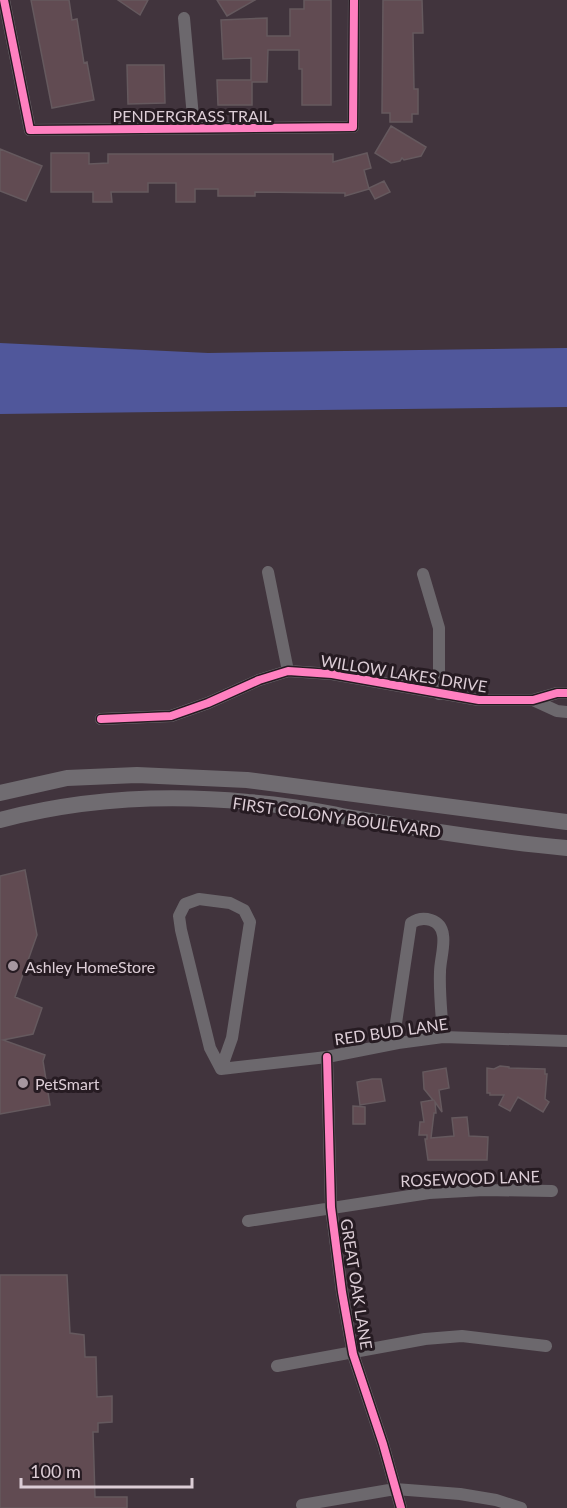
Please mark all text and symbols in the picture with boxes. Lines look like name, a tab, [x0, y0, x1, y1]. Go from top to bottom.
street label: PENDERGRASS TRAIL	[113, 106, 271, 125]
street label: WILLOW LAKES DRIVE	[319, 650, 489, 696]
street label: FIRST COLONY BOULEVARD	[232, 793, 442, 841]
place label: Ashley HomeStore	[25, 957, 155, 976]
marker: Ashley HomeStore	[6, 959, 20, 973]
street label: RED BUD LANE	[333, 1014, 449, 1048]
place label: PetSmart	[35, 1074, 100, 1093]
marker: PetSmart	[16, 1076, 30, 1090]
street label: ROSEWOOD LANE	[400, 1166, 540, 1190]
street label: GREAT OAK LANE	[337, 1217, 377, 1351]
scale bar	[21, 1451, 192, 1489]
text: 100 m	[30, 1460, 81, 1482]

